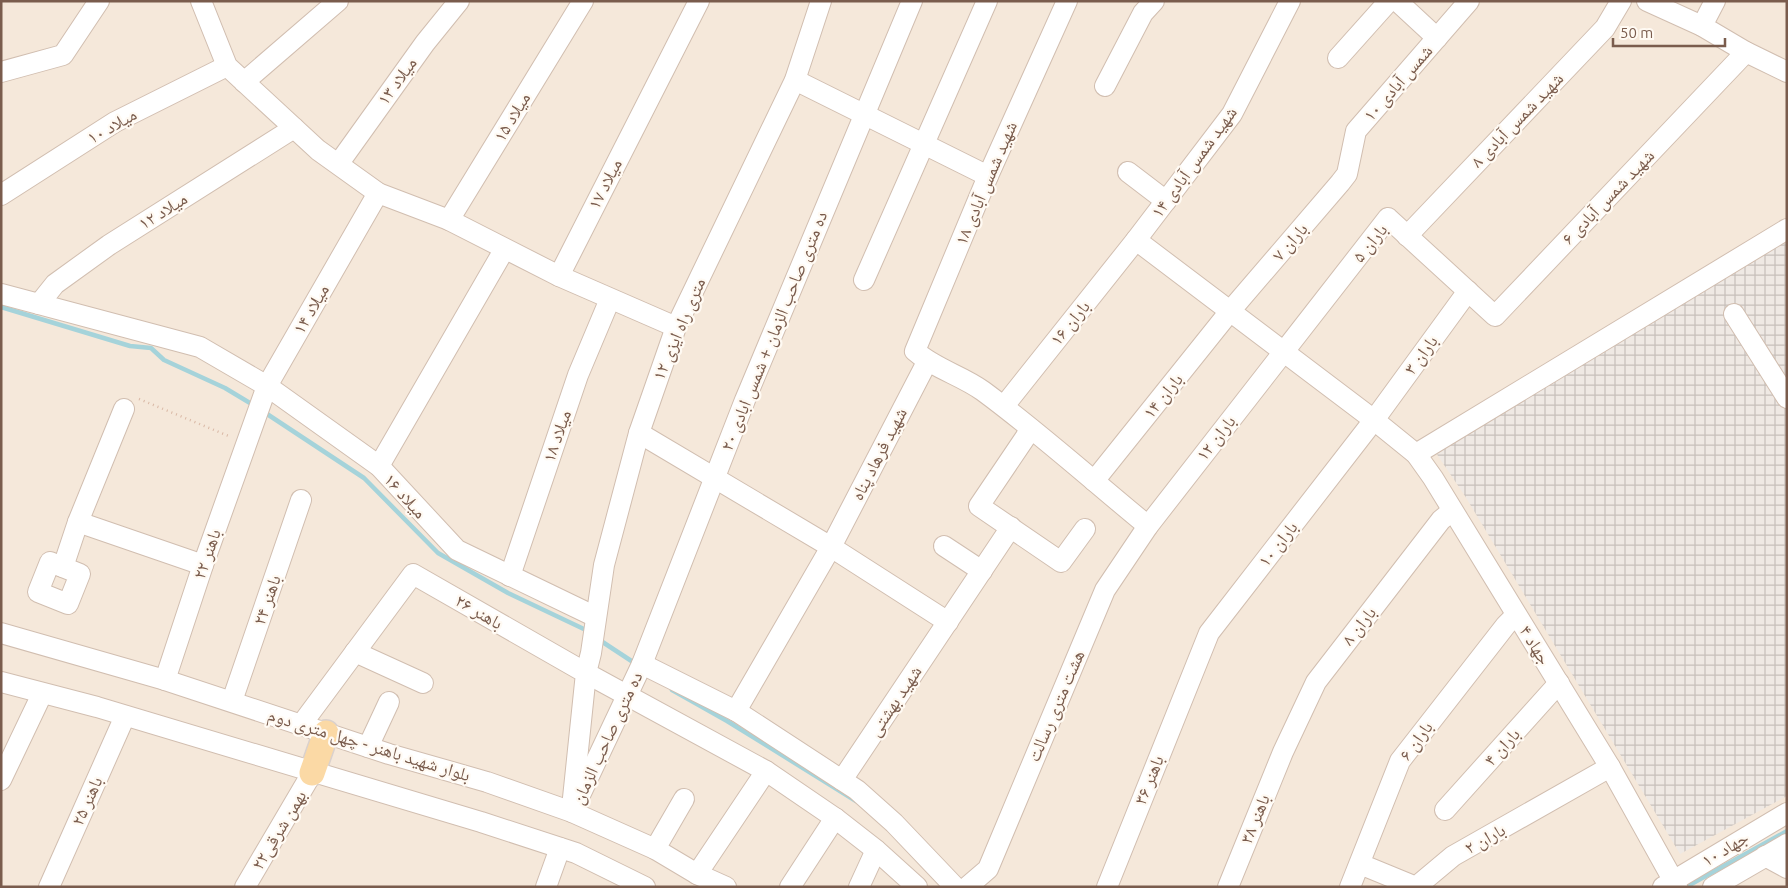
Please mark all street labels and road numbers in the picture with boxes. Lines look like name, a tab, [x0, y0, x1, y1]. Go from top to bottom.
street label: شمس آبادی ۱۰	[1359, 40, 1437, 126]
street label: میلاد ۱۳	[372, 53, 421, 109]
street label: شهید شمس آبادی ۸	[1466, 68, 1568, 172]
street label: میلاد ۱۵	[489, 88, 535, 145]
street label: شهید شمس آبادی ۱۴	[1146, 102, 1242, 222]
street label: میلاد ۱۰	[83, 103, 140, 148]
street label: شهید شمس آبادی ۱۸	[950, 118, 1022, 248]
street label: شهید شمس آبادی ۶	[1557, 145, 1659, 249]
street label: میلاد ۱۷	[583, 155, 626, 212]
street label: میلاد ۱۲	[135, 188, 191, 234]
street label: ده متری صاحب الزمان + شمس ابادی ۲۰	[716, 208, 832, 454]
street label: باران ۷	[1267, 218, 1313, 266]
street label: باران ۵	[1348, 219, 1392, 267]
street label: ۱۲ متری راه ایزی	[648, 275, 710, 383]
street label: میلاد ۱۴	[288, 280, 333, 337]
street label: باران ۱۶	[1045, 296, 1095, 350]
street label: باران ۳	[1399, 331, 1443, 379]
street label: باران ۱۴	[1138, 369, 1188, 423]
street label: شهید فرهاد پناه	[846, 404, 912, 504]
street label: میلاد ۱۸	[538, 407, 575, 465]
street label: باران ۱۲	[1191, 411, 1241, 465]
street label: میلاد ۱۶	[379, 469, 431, 523]
street label: باران ۱۰	[1253, 517, 1303, 571]
street label: باهنر ۲۲	[188, 526, 225, 582]
street label: باهنر ۲۴	[248, 572, 285, 628]
street label: باهنر ۲۶	[451, 590, 507, 634]
street label: باران ۸	[1337, 602, 1381, 650]
street label: جهاد ۴	[1515, 621, 1556, 668]
street label: هشت متری رسالت	[1023, 647, 1089, 765]
street label: شهید بهشتی	[863, 662, 927, 740]
street label: ده متری صاحب الزمان	[567, 668, 647, 808]
street label: بلوار شهید باهنر - چهل متری دوم	[265, 704, 473, 787]
street label: باران ۶	[1394, 717, 1438, 765]
street label: باران ۴	[1479, 723, 1525, 771]
street label: باهنر ۳۶	[1129, 752, 1168, 808]
street label: باهنر ۲۵	[66, 773, 107, 829]
street label: ۲۲بهمن شرقی	[247, 786, 311, 874]
street label: باهنر ۳۸	[1235, 791, 1274, 847]
street label: باران ۲	[1461, 819, 1509, 859]
street label: جهاد ۱۰	[1698, 827, 1752, 871]

